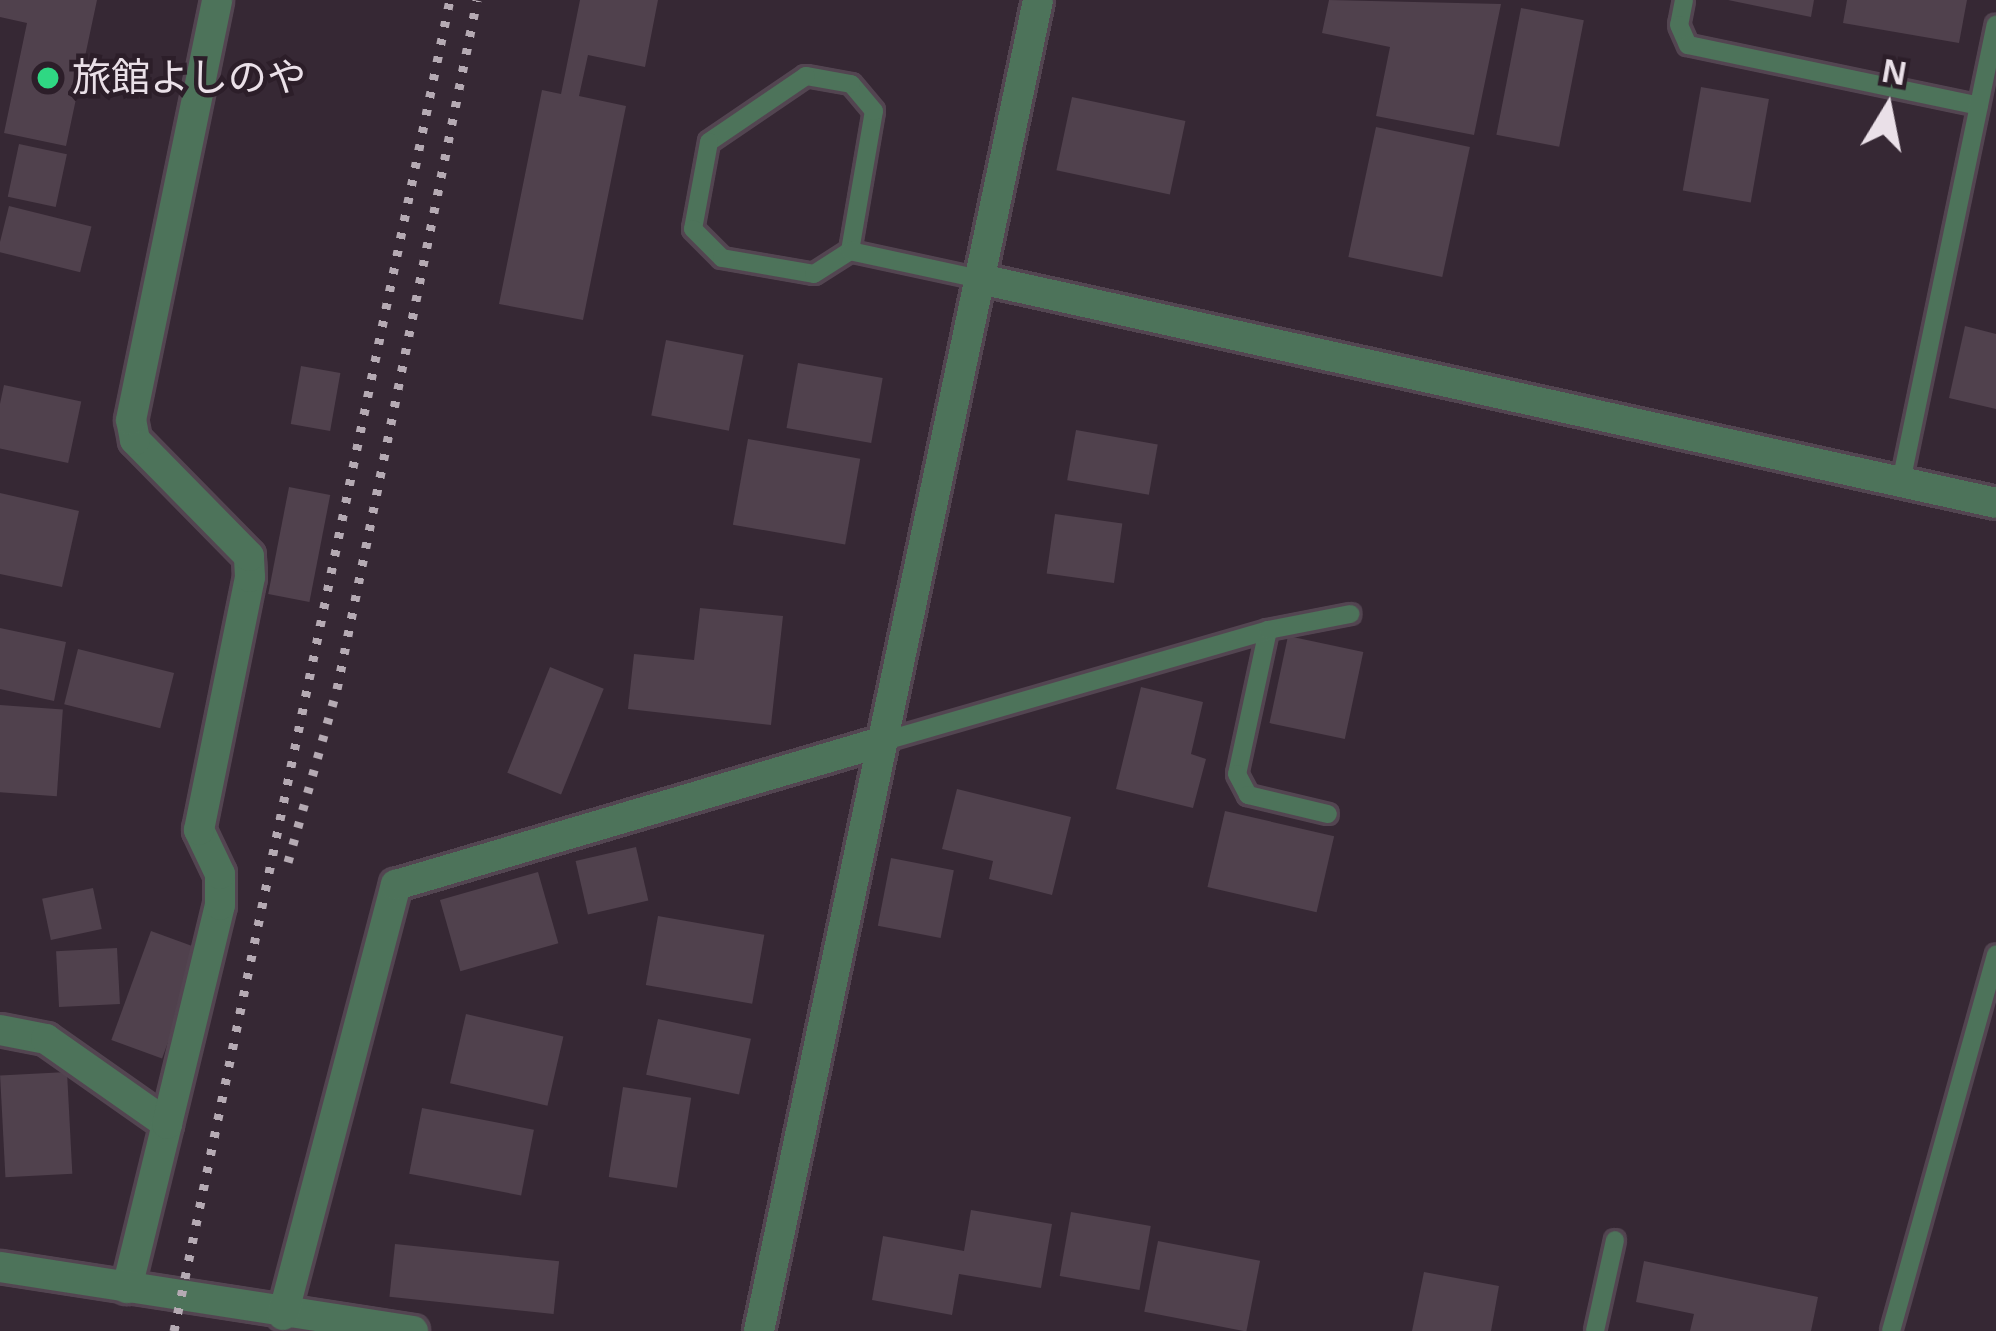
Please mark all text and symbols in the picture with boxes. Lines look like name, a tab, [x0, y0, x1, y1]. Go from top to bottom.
north arrow	[1828, 48, 1948, 168]
text: N	[1879, 52, 1909, 92]
place label: 旅館よしのや	[72, 55, 306, 101]
marker: 旅館よしのや	[35, 65, 61, 91]

